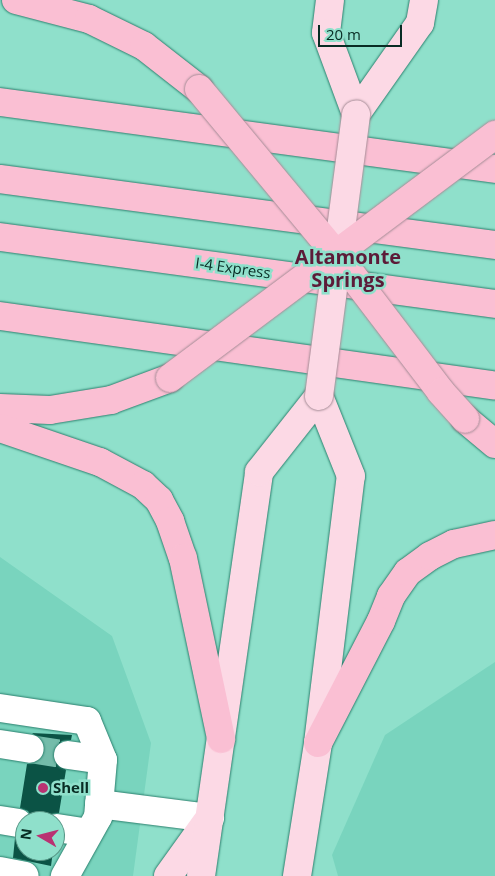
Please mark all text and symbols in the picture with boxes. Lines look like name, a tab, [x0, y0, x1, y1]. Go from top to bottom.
scale bar	[320, 15, 404, 47]
text: 20 m	[326, 24, 361, 44]
district label: Altamonte Springs	[295, 245, 401, 292]
street label: I-4 Express	[194, 254, 272, 282]
place label: Shell	[53, 779, 89, 797]
marker: Shell	[37, 782, 49, 794]
north arrow	[15, 811, 65, 861]
text: N	[15, 827, 36, 841]

